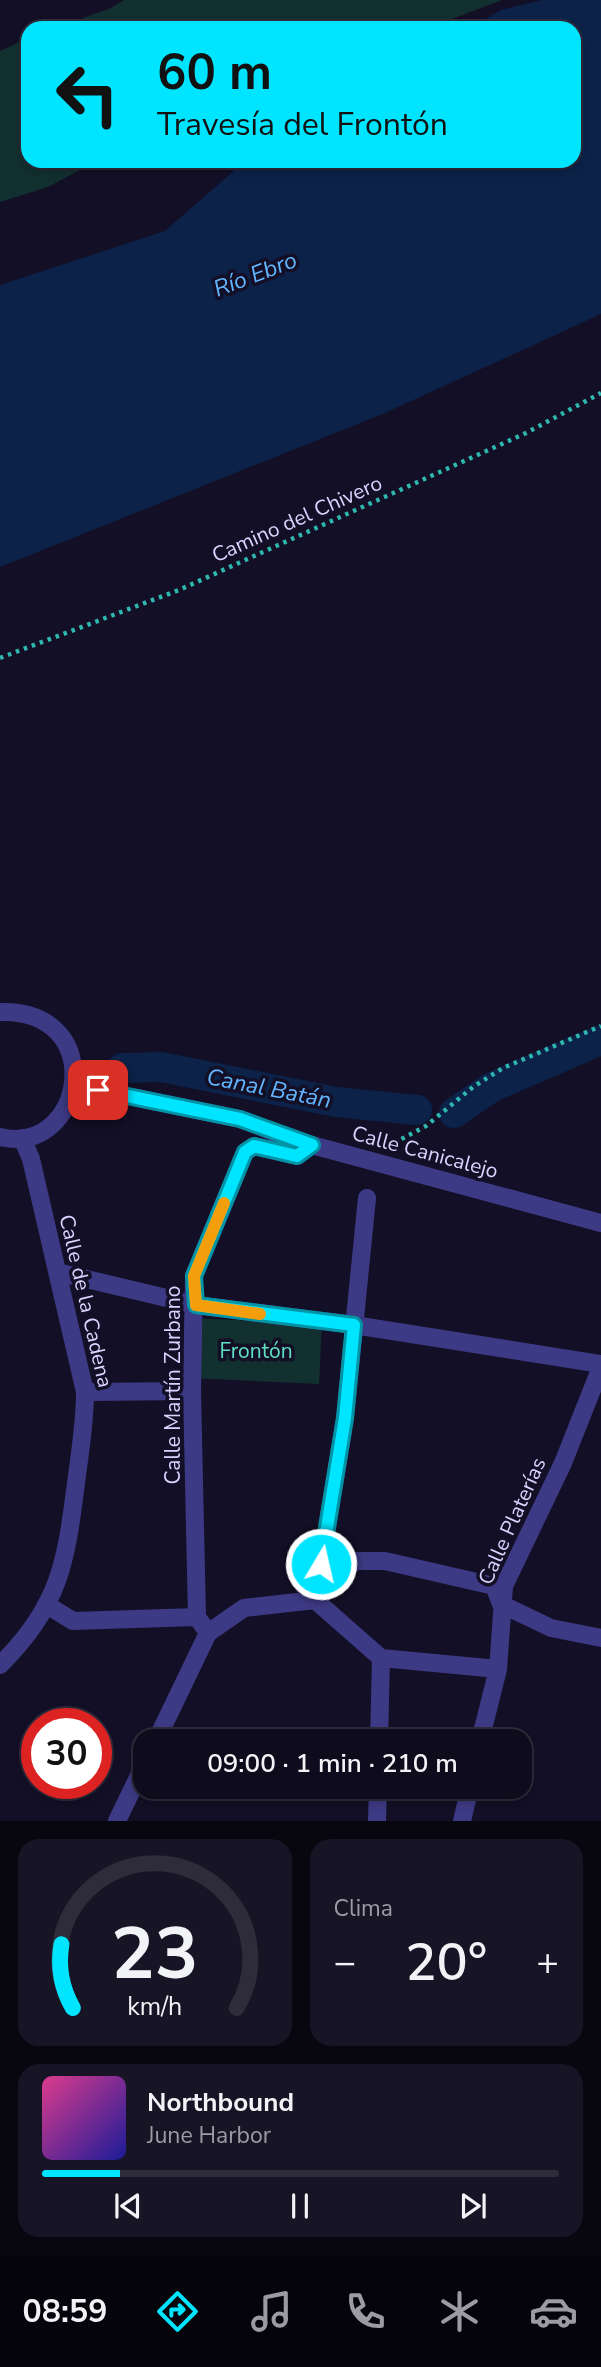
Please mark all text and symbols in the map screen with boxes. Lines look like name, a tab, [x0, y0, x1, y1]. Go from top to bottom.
text: 60 m	[157, 39, 272, 106]
icon: left	[42, 49, 133, 140]
text: Travesía del Frontón	[157, 103, 448, 146]
water label: Río Ebro	[209, 244, 301, 305]
street label: Camino del Chivero	[207, 469, 387, 569]
pin	[68, 1060, 128, 1120]
water label: Canal Batán	[204, 1061, 334, 1116]
icon: arrive	[79, 1071, 117, 1109]
street label: Calle Canicalejo	[349, 1119, 501, 1185]
street label: Calle de la Cadena	[52, 1212, 120, 1390]
street label: Calle Martín Zurbano	[159, 1286, 187, 1484]
park label: Frontón	[219, 1337, 293, 1365]
street label: Calle Platerías	[471, 1453, 553, 1589]
position arrow	[284, 1527, 358, 1601]
speed limit sign: 30	[21, 1708, 112, 1799]
text: 09:00 · 1 min · 210 m	[207, 1746, 458, 1781]
text: Clima	[334, 1893, 393, 1924]
text: 23	[111, 1905, 198, 2005]
text: 20°	[405, 1927, 487, 1998]
text: −	[334, 1937, 356, 1988]
text: +	[536, 1937, 559, 1988]
text: km/h	[127, 1990, 182, 2024]
text: Northbound	[147, 2085, 294, 2120]
text: June Harbor	[147, 2120, 271, 2151]
icon: previous	[109, 2187, 147, 2225]
icon: pause	[281, 2187, 319, 2225]
icon: next	[454, 2187, 492, 2225]
icon: directions	[153, 2287, 202, 2336]
icon: music	[247, 2287, 296, 2336]
icon: phone	[341, 2287, 390, 2336]
icon: climate	[435, 2287, 484, 2336]
icon: car	[529, 2287, 578, 2336]
text: 08:59	[23, 2290, 107, 2333]

